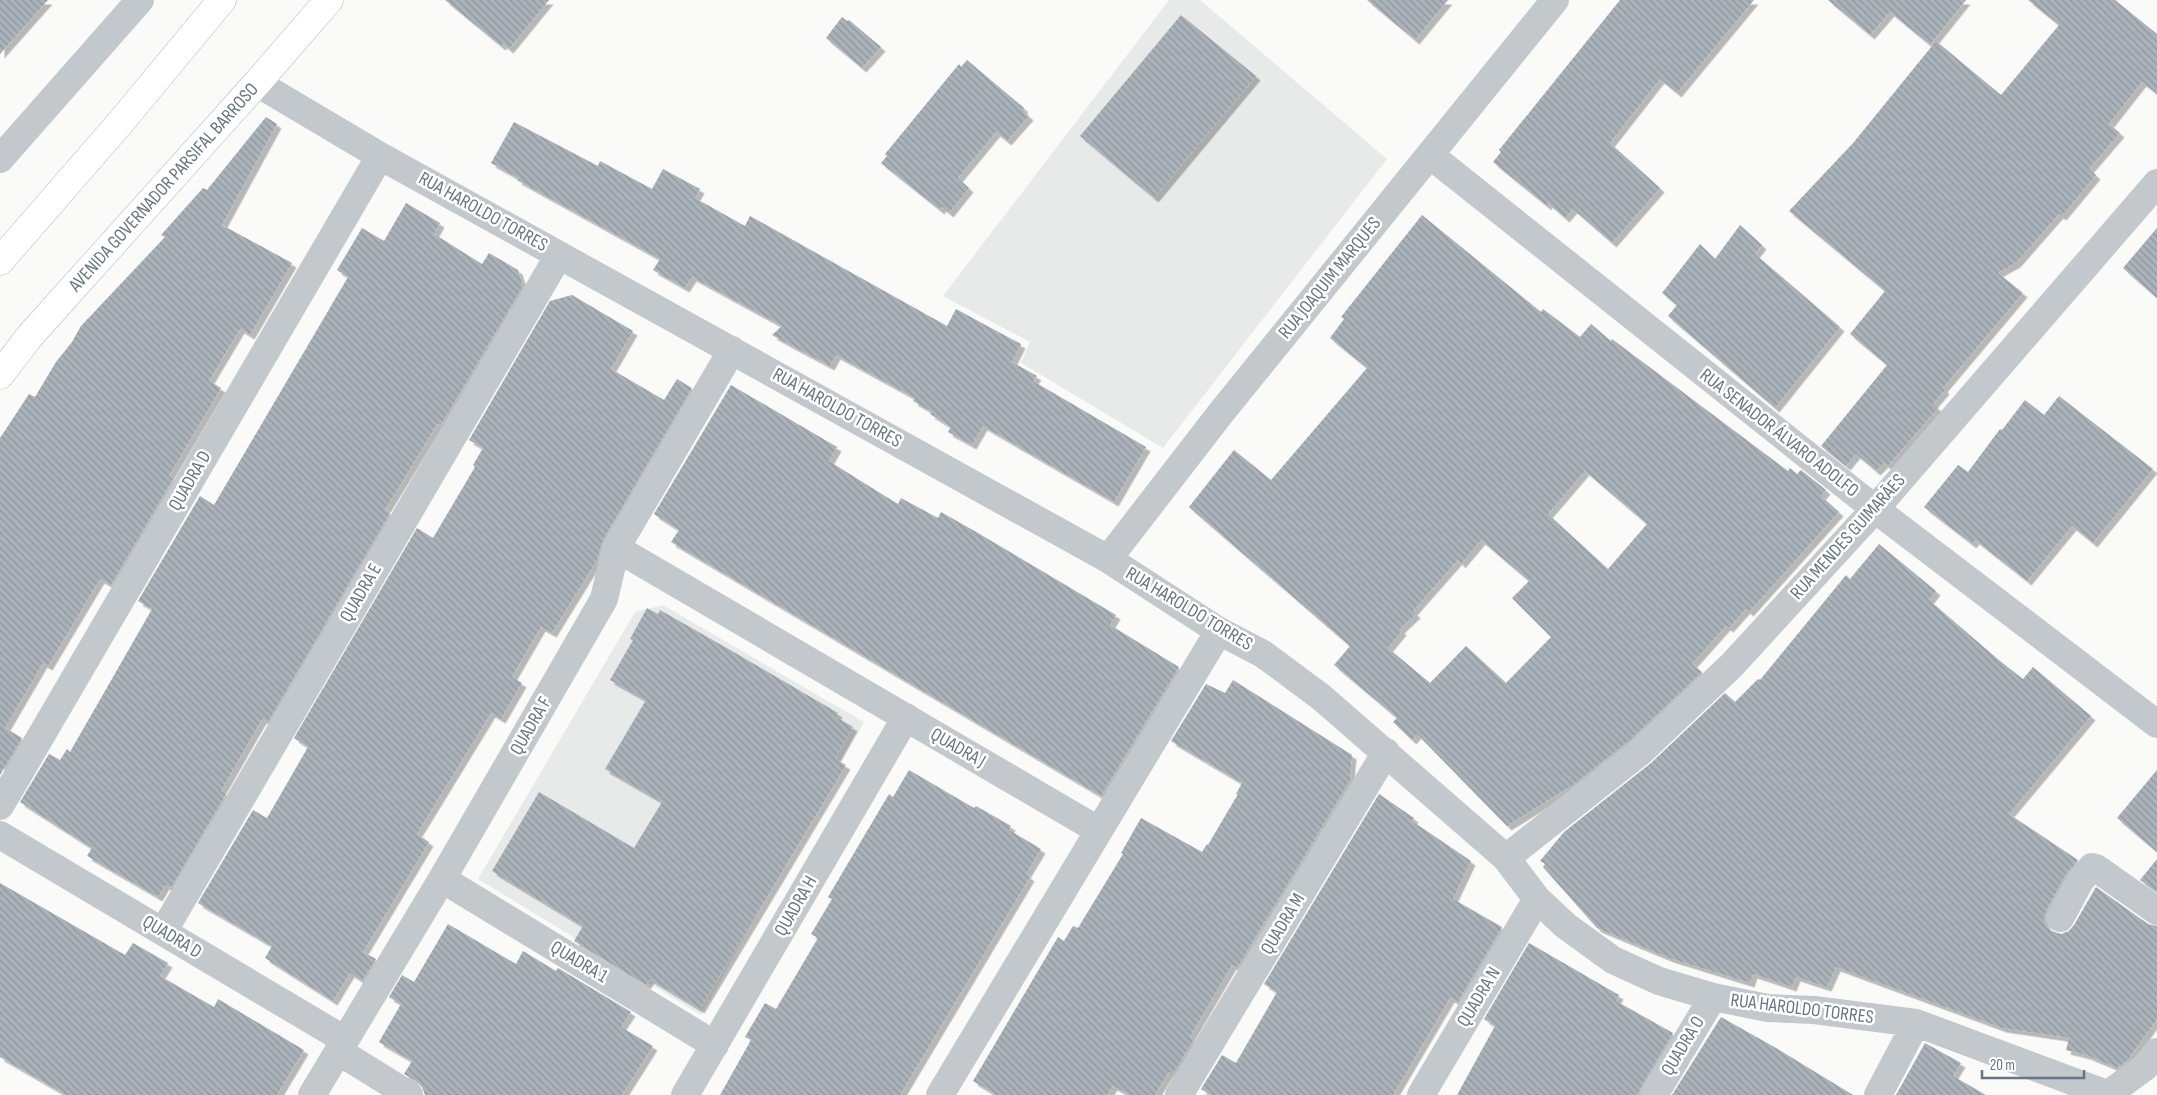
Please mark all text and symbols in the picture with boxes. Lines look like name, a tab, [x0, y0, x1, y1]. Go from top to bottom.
street label: AVENIDA GOVERNADOR PARSIFAL BARROSO	[63, 78, 263, 297]
street label: RUA HAROLDO TORRES	[414, 167, 552, 257]
street label: RUA JOAQUIM MARQUES	[1274, 212, 1386, 344]
street label: RUA HAROLDO TORRES	[768, 363, 906, 453]
street label: RUA SENADOR ÁLVARO ADOLFO	[1695, 364, 1863, 502]
street label: QUADRA D	[164, 447, 216, 515]
street label: RUA MENDES GUIMARÃES	[1786, 469, 1910, 605]
street label: QUADRA E	[335, 560, 387, 626]
street label: RUA HAROLDO TORRES	[1121, 562, 1257, 656]
street label: QUADRA F	[505, 693, 557, 759]
street label: QUADRA J	[926, 723, 990, 773]
street label: QUADRA H	[770, 872, 822, 940]
street label: QUADRA M	[1256, 889, 1310, 959]
street label: QUADRA D	[138, 910, 206, 964]
street label: QUADRA 1	[546, 936, 612, 988]
street label: QUADRA N	[1452, 963, 1506, 1031]
street label: RUA HAROLDO TORRES	[1729, 989, 1875, 1029]
street label: QUADRA O	[1656, 1012, 1710, 1080]
scale bar	[1982, 1048, 2084, 1080]
text: 20 m	[1990, 1056, 2015, 1075]

